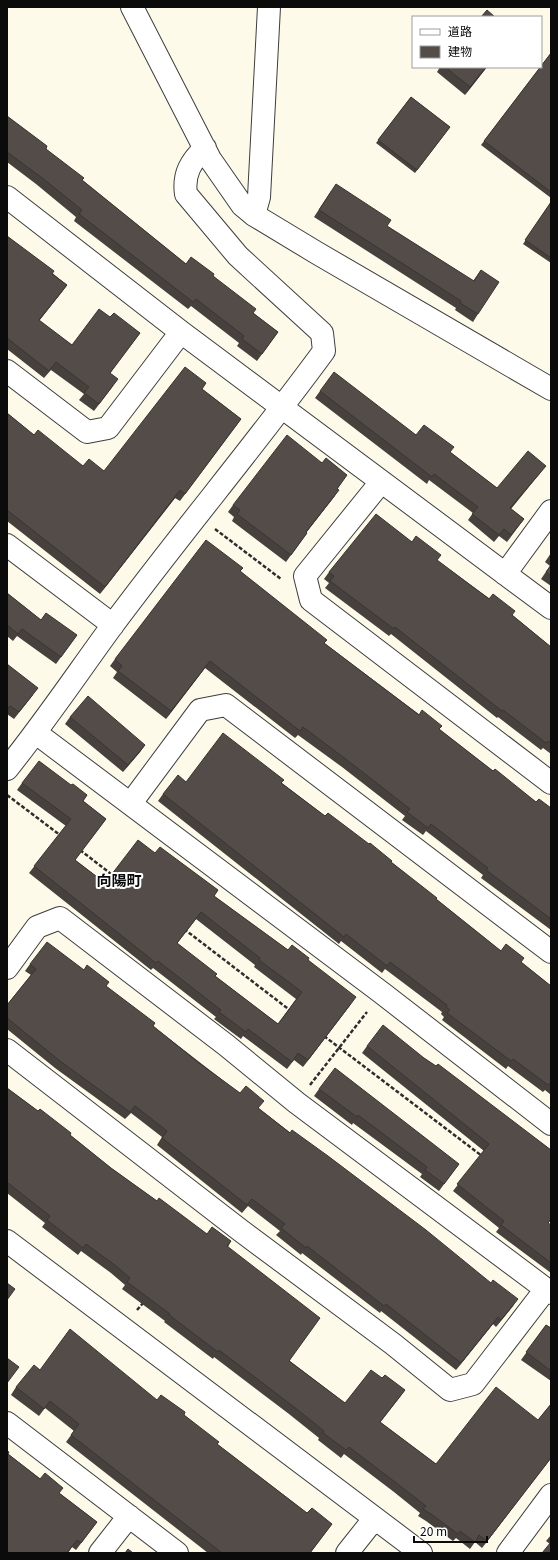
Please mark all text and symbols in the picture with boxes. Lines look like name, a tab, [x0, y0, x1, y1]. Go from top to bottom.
legend	[412, 16, 542, 68]
text: 道路	[448, 22, 472, 39]
text: 建物	[448, 42, 472, 59]
district label: 向陽町	[96, 869, 142, 890]
scale bar	[414, 1518, 487, 1544]
text: 20 m	[420, 1522, 447, 1539]

